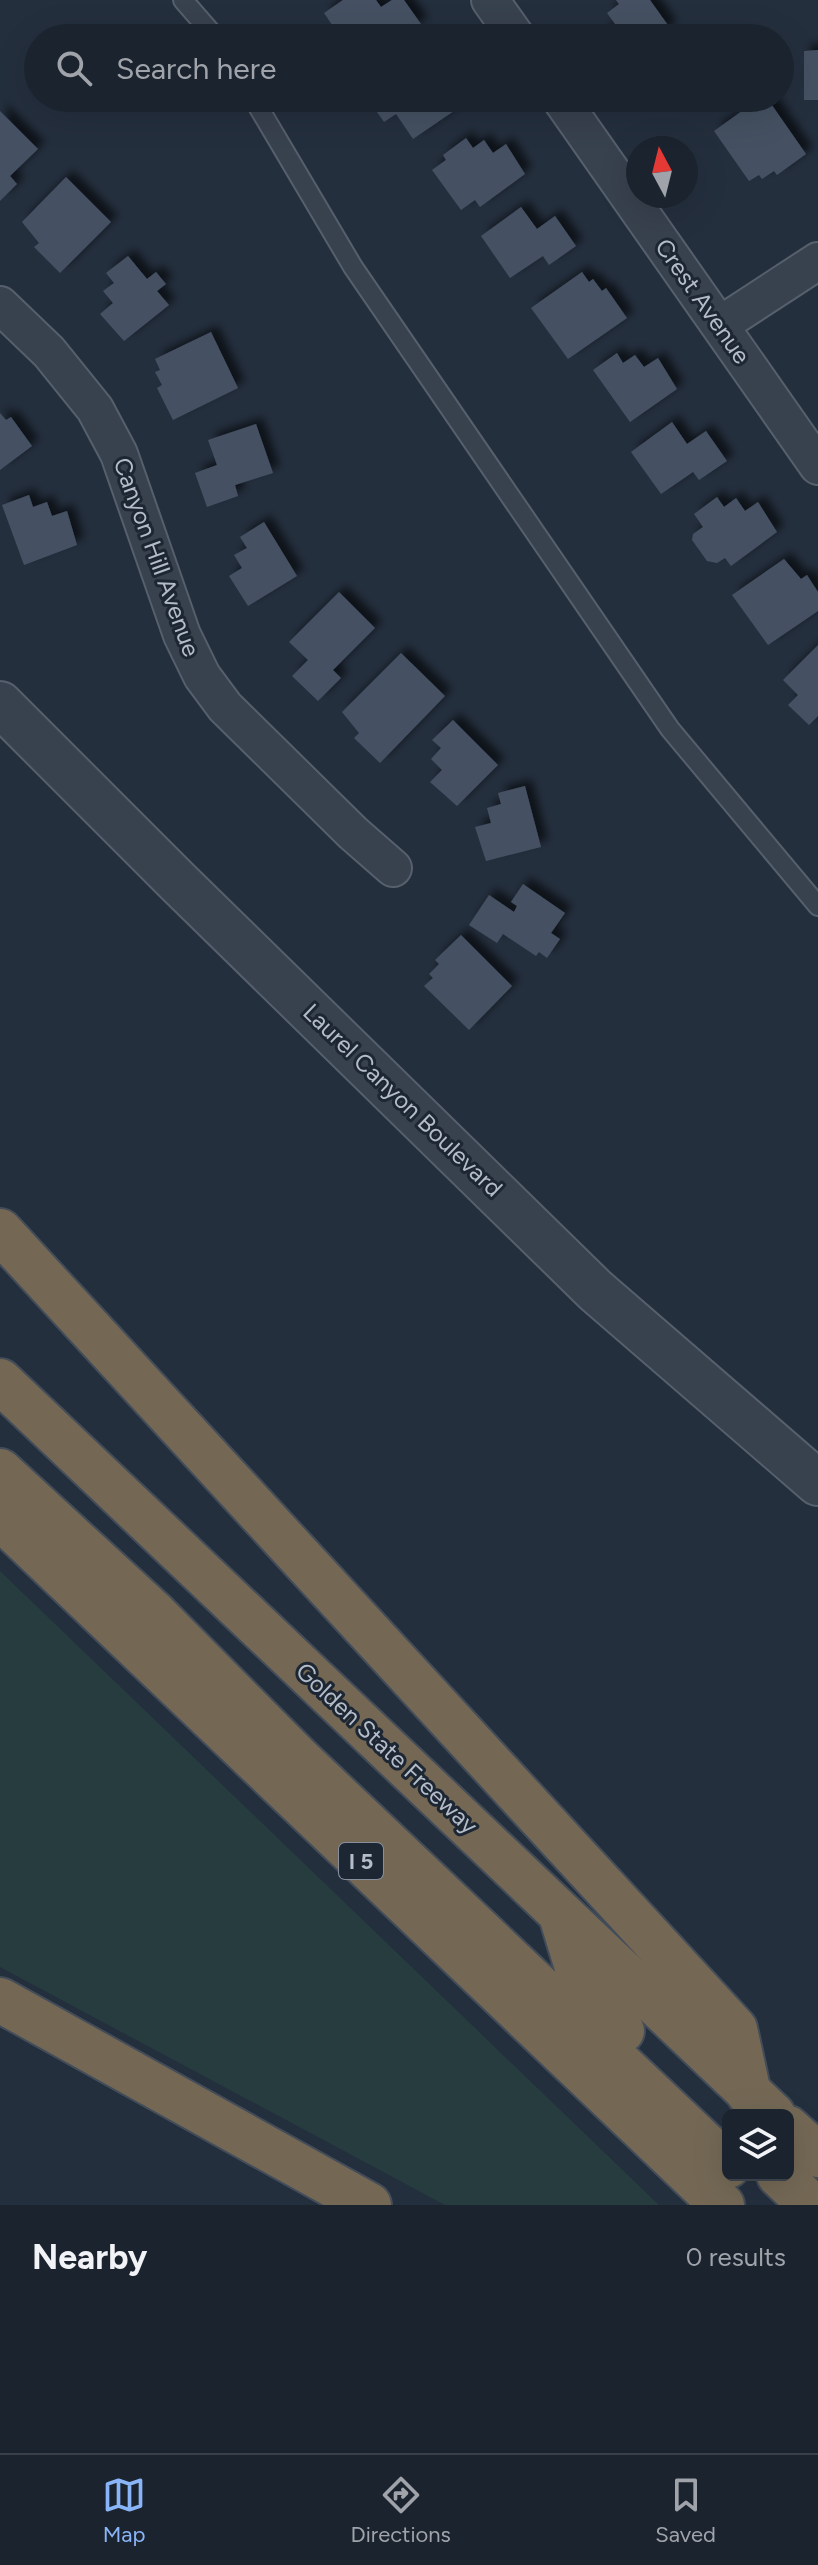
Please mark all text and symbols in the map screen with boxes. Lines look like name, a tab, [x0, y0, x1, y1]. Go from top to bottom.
search box	[24, 24, 794, 112]
icon: search	[52, 46, 96, 90]
text: Search here	[116, 50, 276, 87]
north arrow	[626, 136, 698, 208]
street label: Crest Avenue	[649, 233, 757, 369]
street label: Canyon Hill Avenue	[108, 454, 206, 660]
street label: Laurel Canyon Boulevard	[297, 997, 509, 1203]
street label: Golden State Freeway	[290, 1656, 484, 1840]
road number: I 5	[339, 1843, 383, 1879]
map controls	[722, 2109, 794, 2181]
button: layers	[722, 2109, 794, 2181]
text: Nearby	[32, 2237, 147, 2278]
text: 0 results	[686, 2241, 786, 2273]
tab: Map	[102, 2473, 146, 2548]
tab: Directions	[351, 2473, 451, 2548]
tab: Saved	[655, 2473, 716, 2548]

